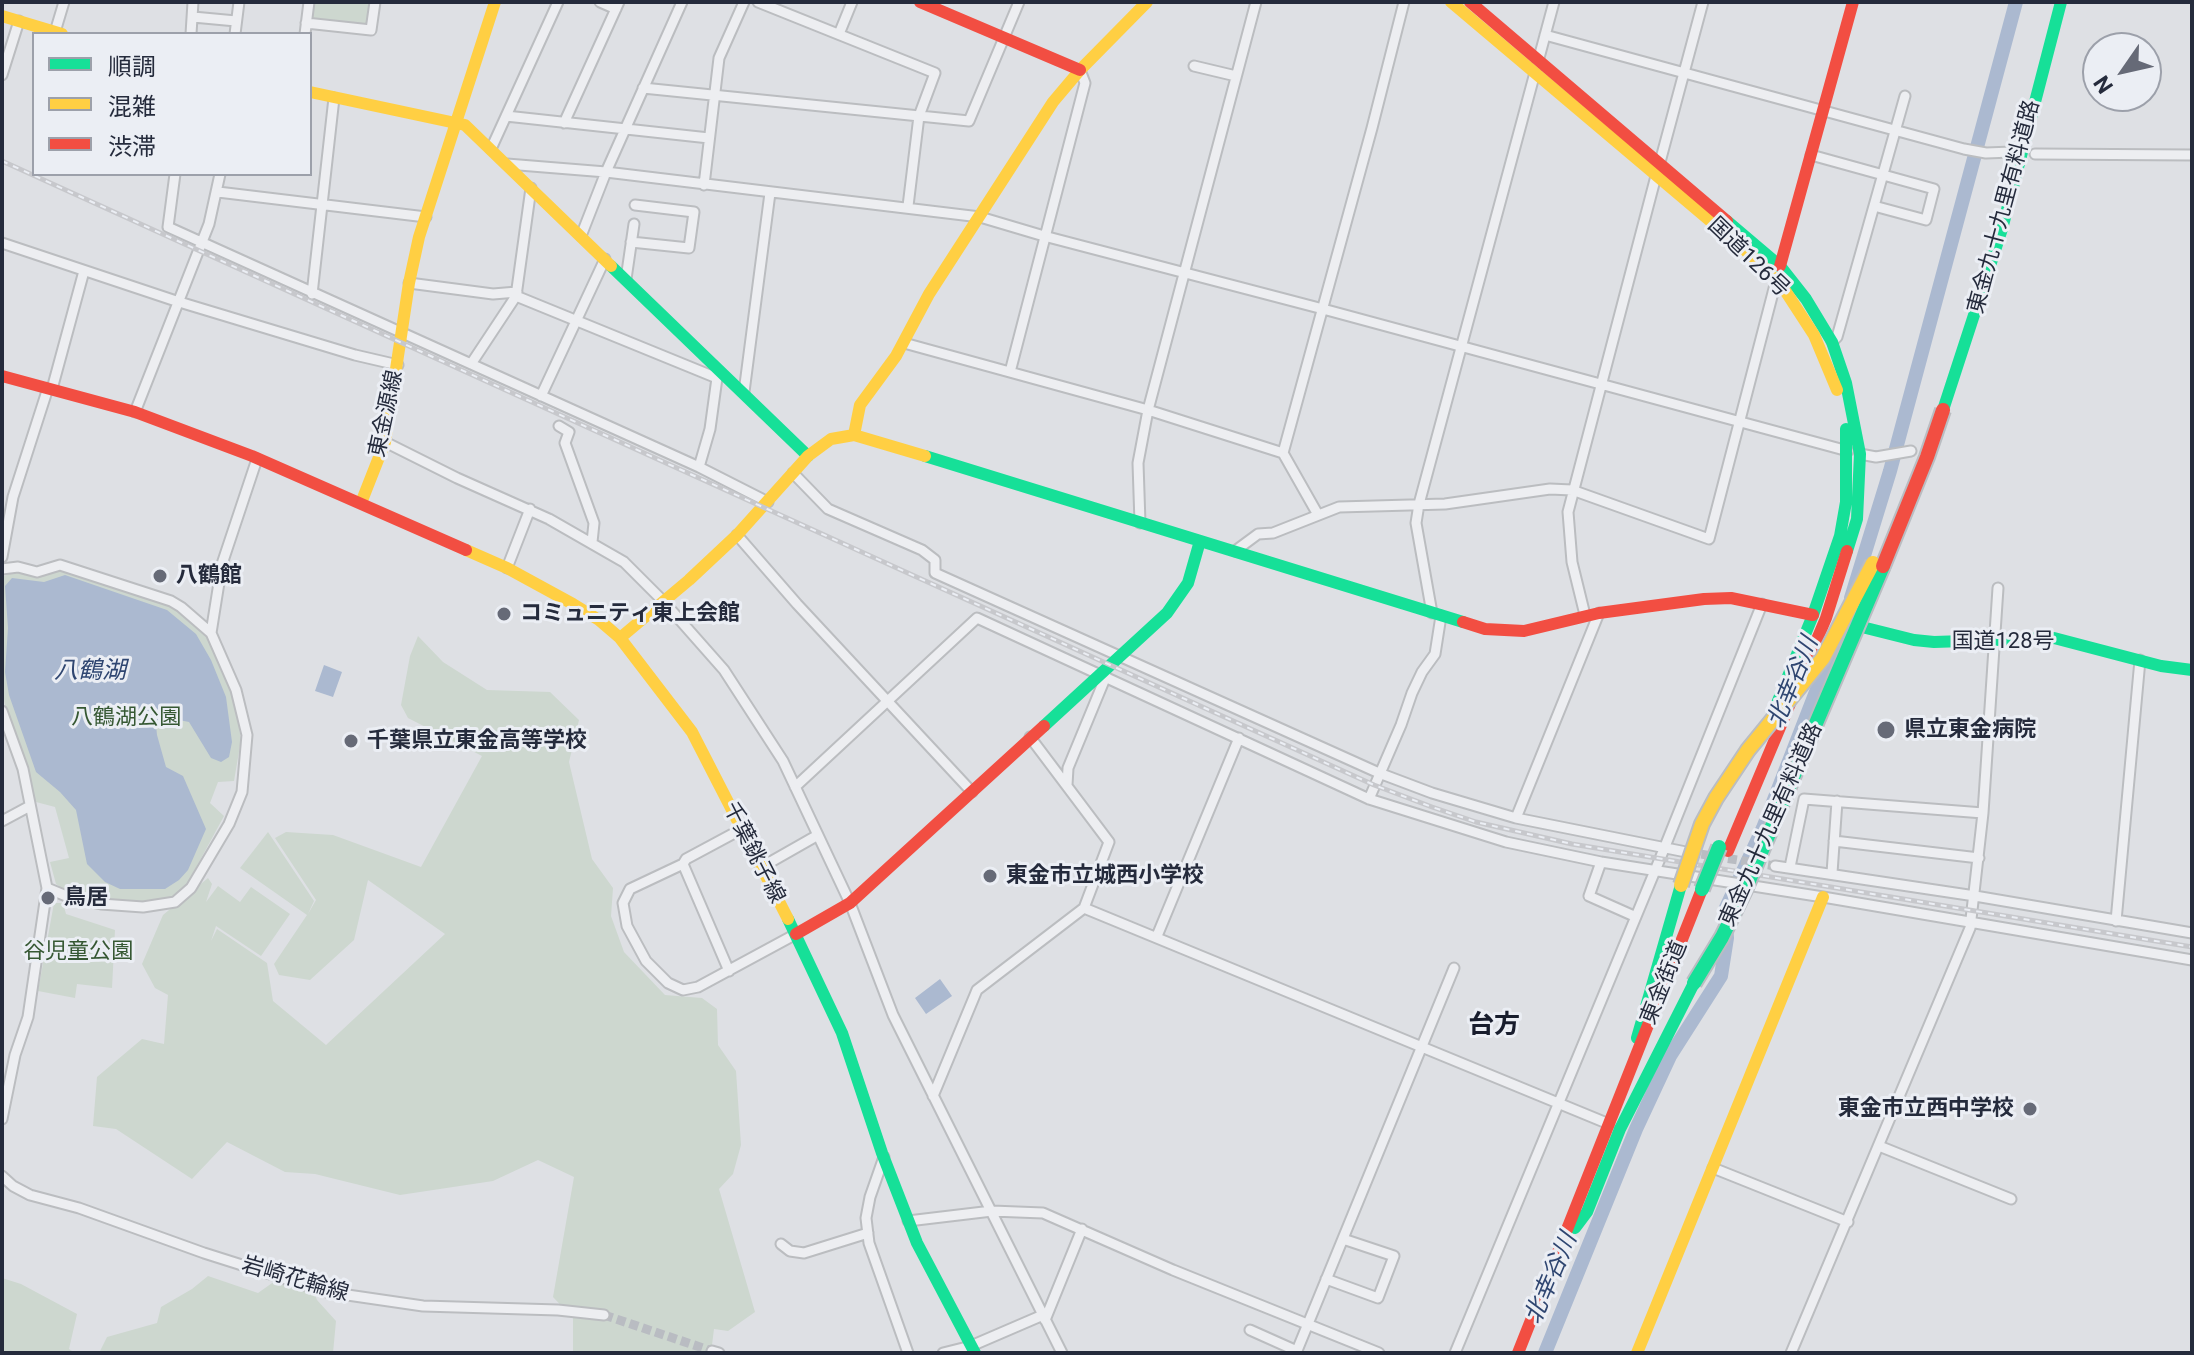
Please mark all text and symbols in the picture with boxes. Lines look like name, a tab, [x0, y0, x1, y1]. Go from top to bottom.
legend	[32, 32, 312, 176]
north arrow	[2082, 32, 2162, 112]
text: 順調	[108, 53, 156, 81]
text: N	[2089, 71, 2118, 98]
text: 混雑	[108, 93, 156, 121]
street label: 東金九十九里有料道路	[1964, 97, 2046, 317]
text: 渋滞	[108, 133, 156, 161]
street label: 国道126号	[1702, 213, 1794, 303]
street label: 東金源線	[365, 368, 409, 460]
place label: 八鶴館	[176, 563, 242, 589]
marker: 八鶴館	[151, 567, 169, 585]
place label: コミュニティ東上会館	[520, 601, 740, 627]
marker: コミュニティ東上会館	[495, 605, 513, 623]
street label: 国道128号	[1951, 629, 2055, 655]
water label: 北幸谷川	[1763, 633, 1825, 733]
water label: 八鶴湖	[54, 658, 126, 686]
park label: 八鶴湖公園	[71, 705, 181, 731]
place label: 県立東金病院	[1904, 717, 2036, 743]
street label: 東金九十九里有料道路	[1715, 719, 1829, 931]
marker: 県立東金病院	[1875, 719, 1897, 741]
place label: 千葉県立東金高等学校	[367, 728, 587, 754]
marker: 千葉県立東金高等学校	[342, 732, 360, 750]
street label: 千葉銚子線	[716, 798, 790, 908]
place label: 東金市立城西小学校	[1006, 863, 1204, 889]
marker: 東金市立城西小学校	[981, 867, 999, 885]
place label: 鳥居	[64, 885, 108, 911]
marker: 鳥居	[39, 889, 57, 907]
street label: 東金街道	[1636, 937, 1694, 1029]
park label: 谷児童公園	[23, 939, 133, 965]
district label: 台方	[1468, 1010, 1520, 1042]
place label: 東金市立西中学校	[1838, 1096, 2014, 1122]
marker: 東金市立西中学校	[2021, 1100, 2039, 1118]
water label: 北幸谷川	[1520, 1229, 1584, 1329]
street label: 岩崎花輪線	[238, 1252, 352, 1308]

